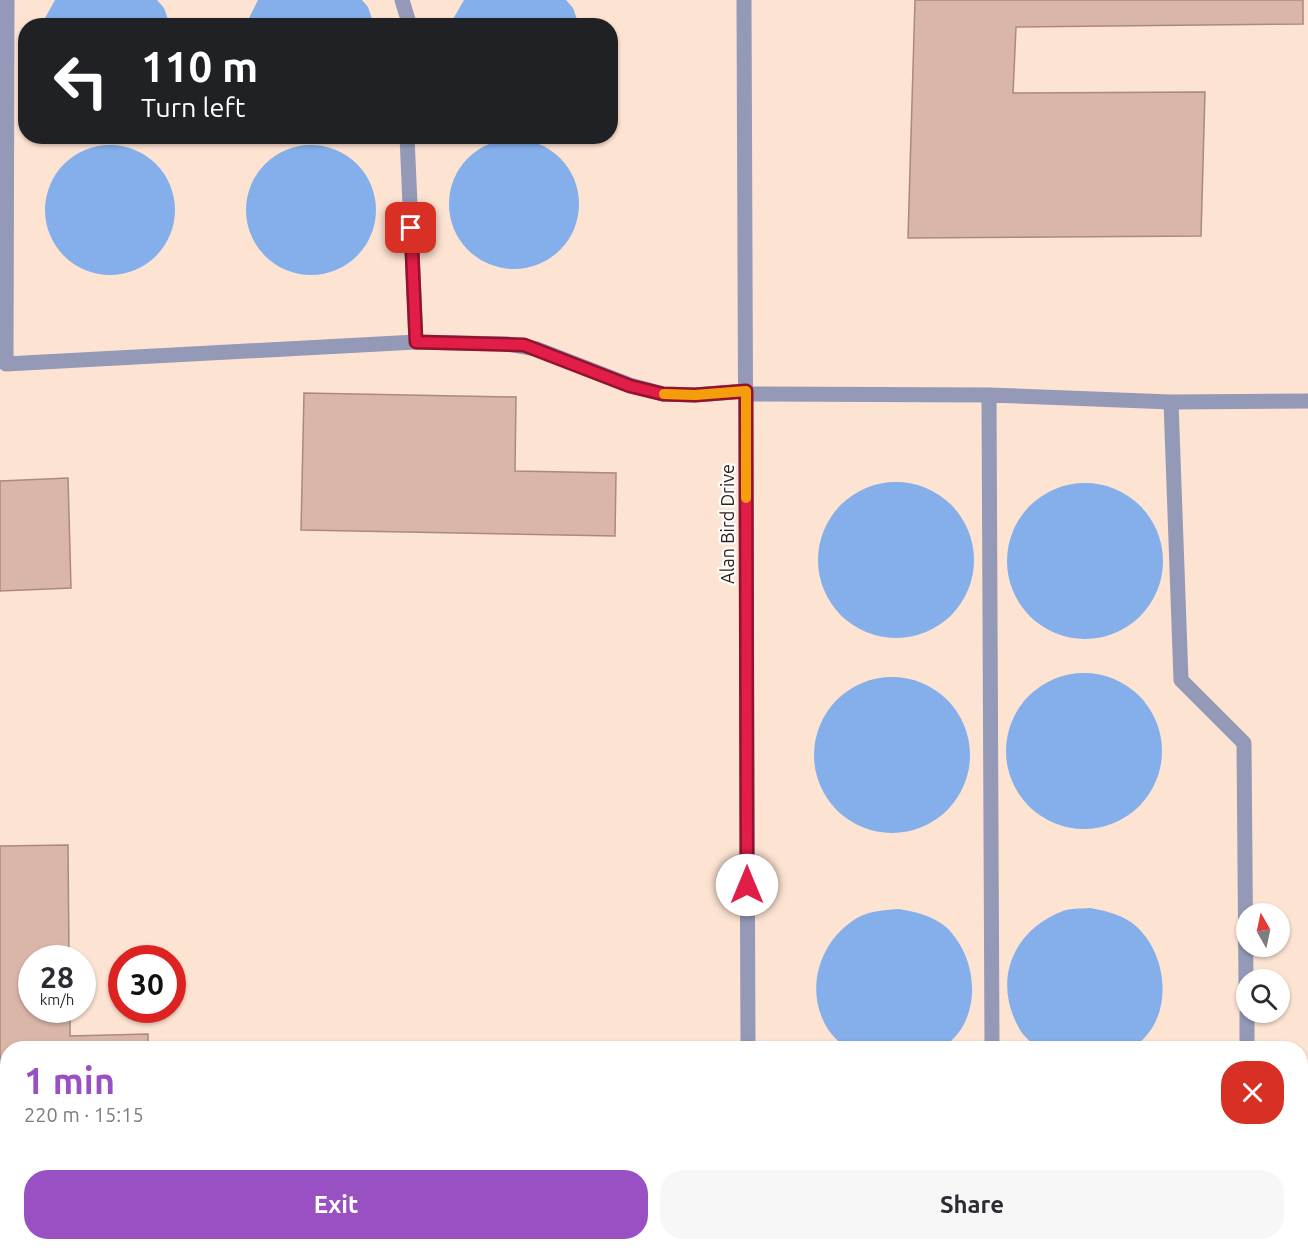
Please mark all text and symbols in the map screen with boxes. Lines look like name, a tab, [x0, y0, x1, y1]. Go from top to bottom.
icon: left	[42, 42, 120, 120]
text: 110 m	[141, 43, 258, 90]
text: Turn left	[141, 92, 245, 122]
pin	[385, 202, 436, 253]
icon: arrive	[394, 211, 427, 244]
street label: Alan Bird Drive	[717, 464, 737, 584]
position arrow	[715, 853, 779, 917]
north arrow	[1236, 903, 1290, 957]
map controls	[1236, 903, 1290, 1023]
speed limit sign: 30	[108, 945, 186, 1023]
text: 28	[40, 960, 74, 994]
button: search	[1236, 969, 1290, 1023]
text: km/h	[40, 991, 74, 1008]
text: 1 min	[24, 1060, 115, 1101]
button: close	[1221, 1061, 1284, 1124]
text: 220 m · 15:15	[24, 1103, 144, 1126]
button: Exit	[24, 1170, 648, 1239]
button: Share	[660, 1170, 1284, 1239]

